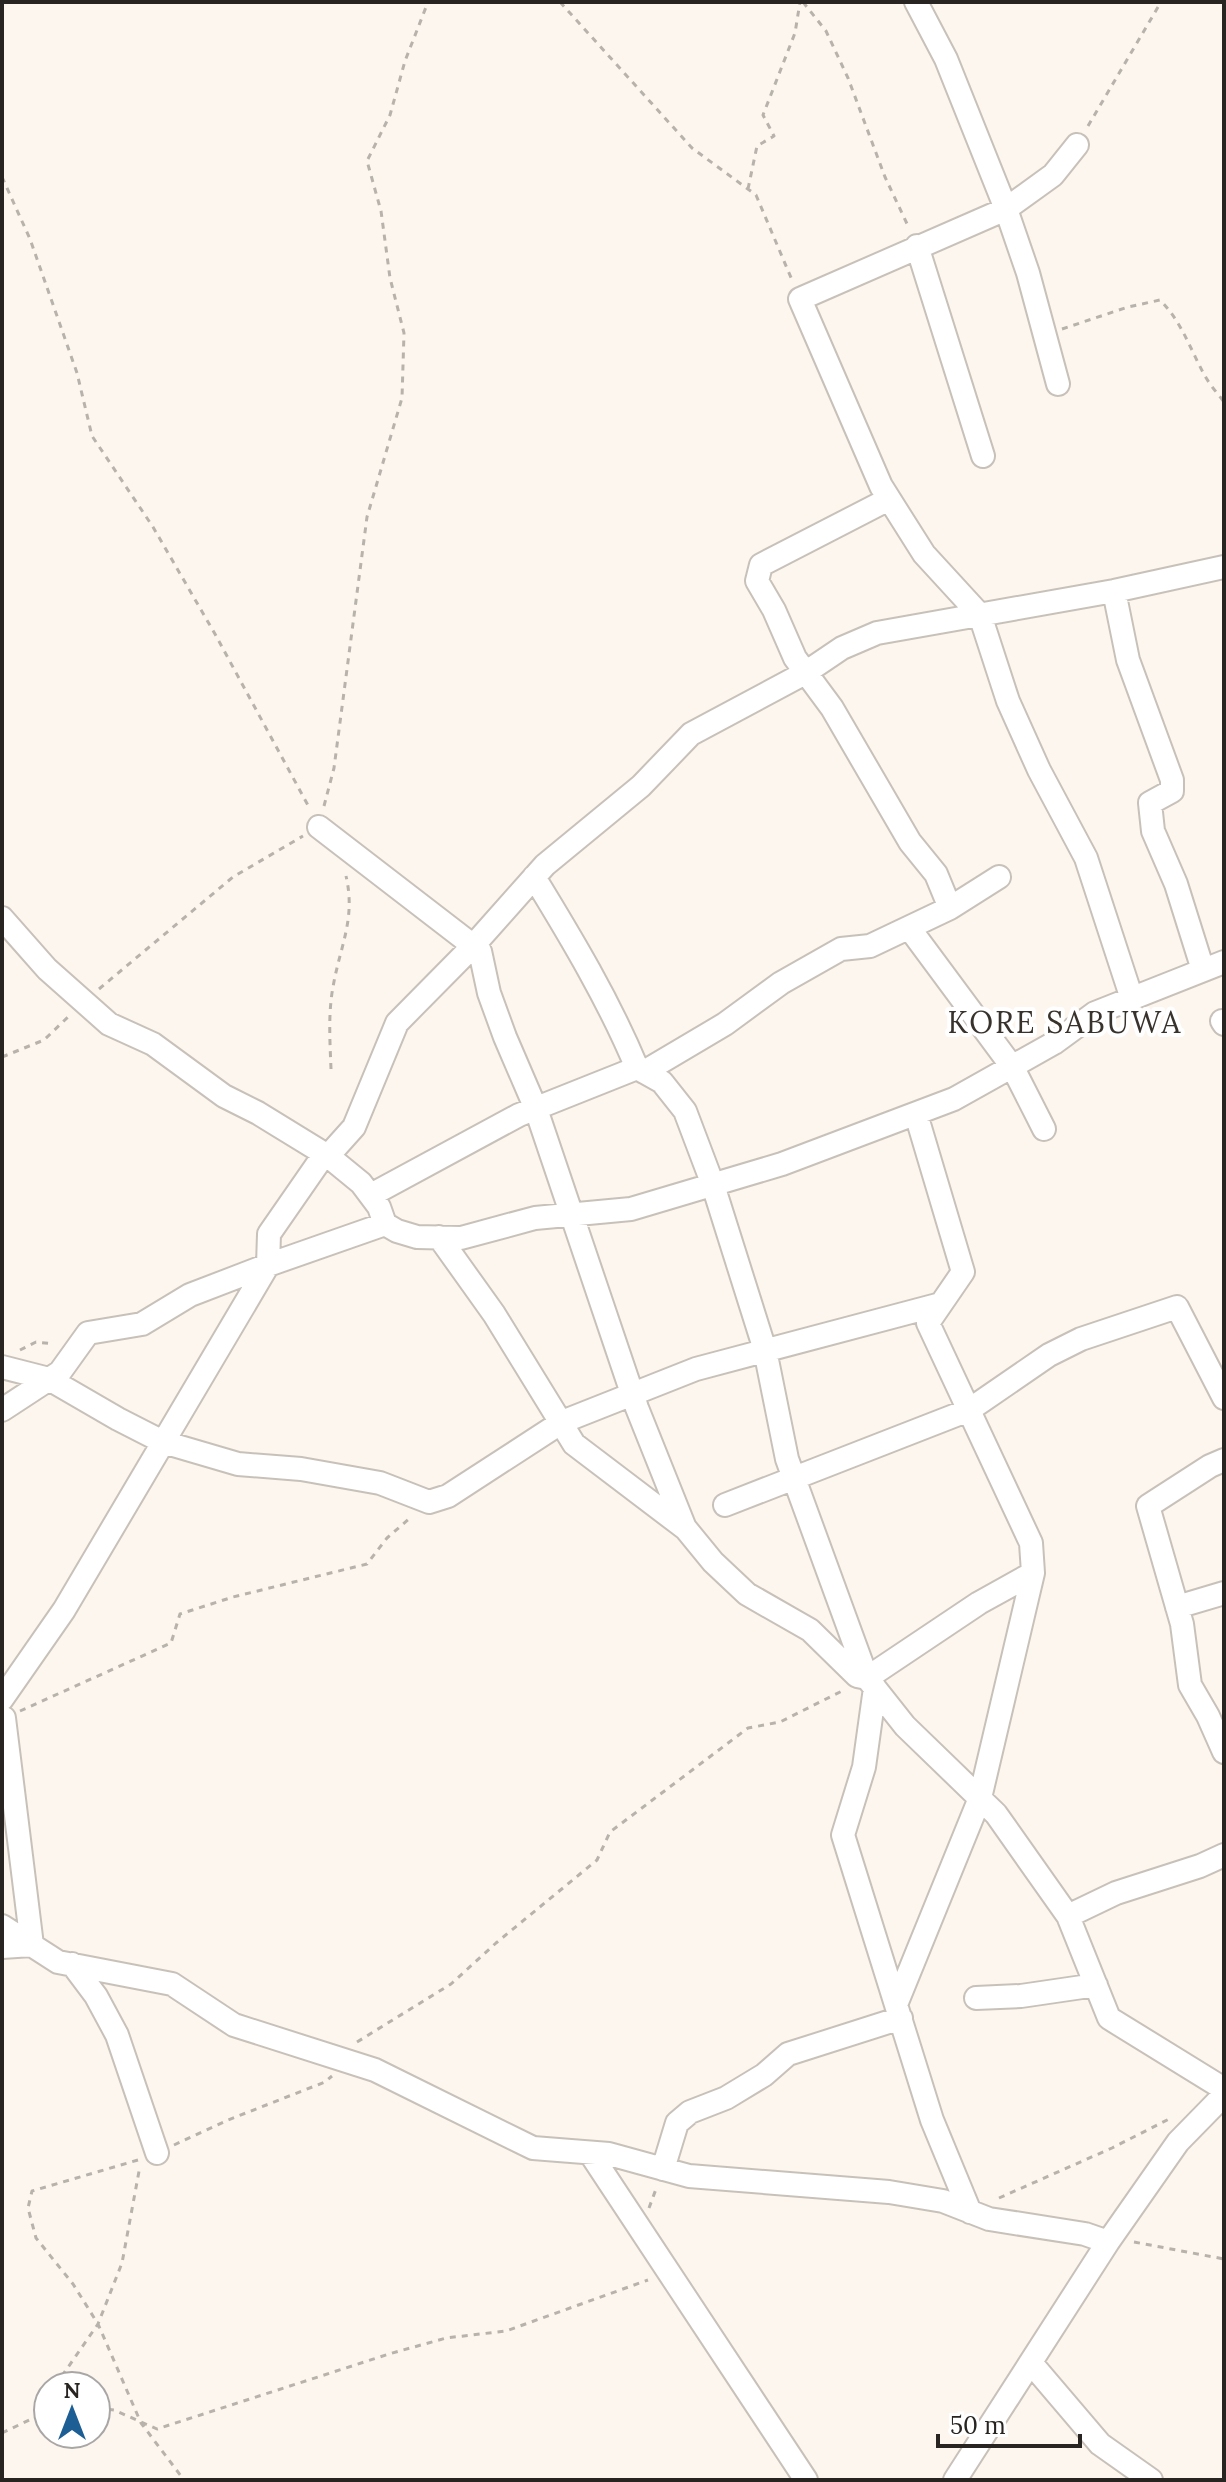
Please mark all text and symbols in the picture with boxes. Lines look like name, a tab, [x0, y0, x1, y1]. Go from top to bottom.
district label: KORE SABUWA	[948, 1003, 1182, 1041]
north arrow	[32, 2370, 112, 2450]
text: N	[63, 2376, 81, 2404]
scale bar	[938, 2398, 1080, 2448]
text: 50 m	[950, 2410, 1006, 2441]

